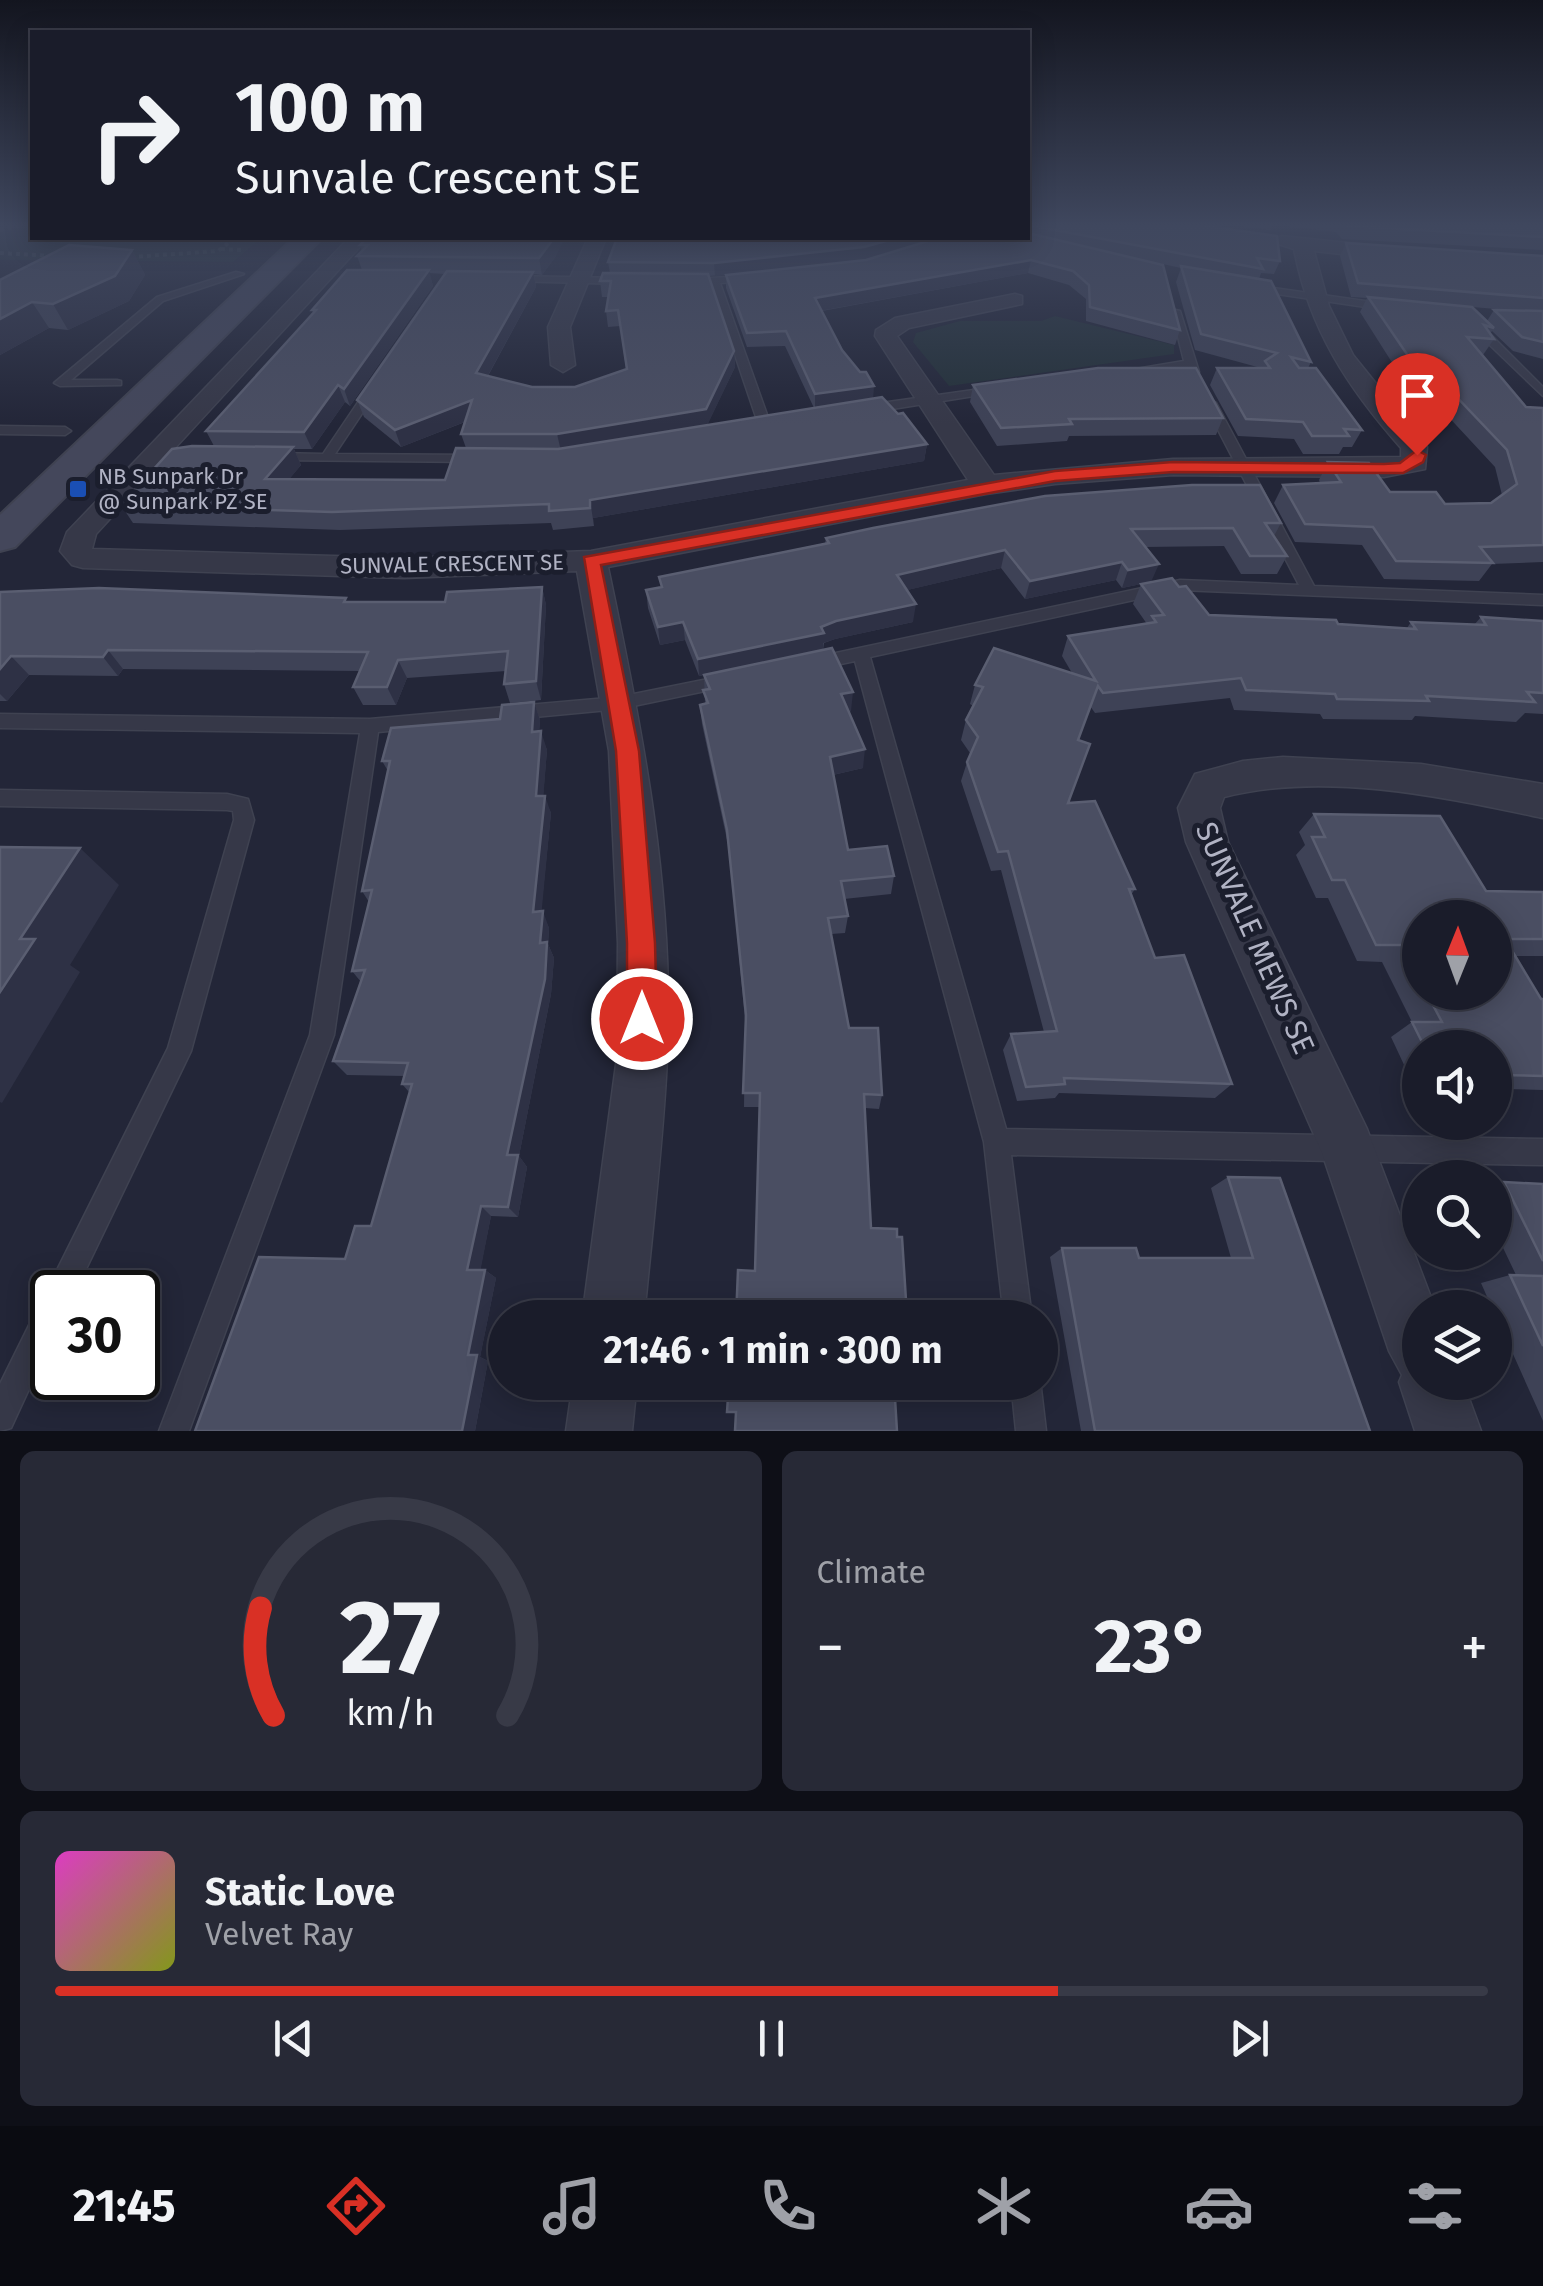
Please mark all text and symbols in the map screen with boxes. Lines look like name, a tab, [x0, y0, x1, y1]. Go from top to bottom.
text: 100 m	[235, 66, 425, 150]
icon: right	[70, 70, 200, 200]
text: Sunvale Crescent SE	[235, 151, 641, 205]
pin	[1375, 353, 1460, 456]
icon: arrive	[1390, 368, 1445, 423]
place label: NB Sunpark Dr @ Sunpark PZ SE	[98, 463, 267, 515]
marker: NB Sunpark Dr @ Sunpark PZ SE	[67, 478, 89, 500]
street label: SUNVALE CRESCENT SE	[340, 549, 564, 579]
street label: SUNVALE MEWS SE	[1188, 817, 1322, 1059]
north arrow	[1402, 900, 1512, 1010]
map controls	[1402, 900, 1512, 1400]
position arrow	[590, 967, 694, 1071]
button: sound	[1402, 1030, 1512, 1140]
button: search	[1402, 1160, 1512, 1270]
speed limit sign: 30	[30, 1270, 160, 1400]
button: layers	[1402, 1290, 1512, 1400]
text: 21:46 · 1 min · 300 m	[603, 1327, 943, 1373]
text: Climate	[817, 1553, 926, 1591]
text: 27	[340, 1576, 441, 1701]
text: 23°	[1094, 1602, 1211, 1692]
text: −	[817, 1615, 844, 1681]
text: +	[1461, 1615, 1488, 1681]
text: km/h	[347, 1692, 435, 1734]
text: Static Love	[205, 1869, 395, 1915]
text: Velvet Ray	[205, 1915, 353, 1953]
icon: previous	[266, 2011, 321, 2066]
icon: pause	[744, 2011, 799, 2066]
icon: next	[1222, 2011, 1277, 2066]
icon: directions	[321, 2171, 391, 2241]
icon: music	[537, 2171, 607, 2241]
icon: phone	[753, 2171, 823, 2241]
icon: climate	[969, 2171, 1039, 2241]
icon: car	[1184, 2171, 1254, 2241]
icon: filters	[1400, 2171, 1470, 2241]
text: 21:45	[73, 2179, 176, 2233]

